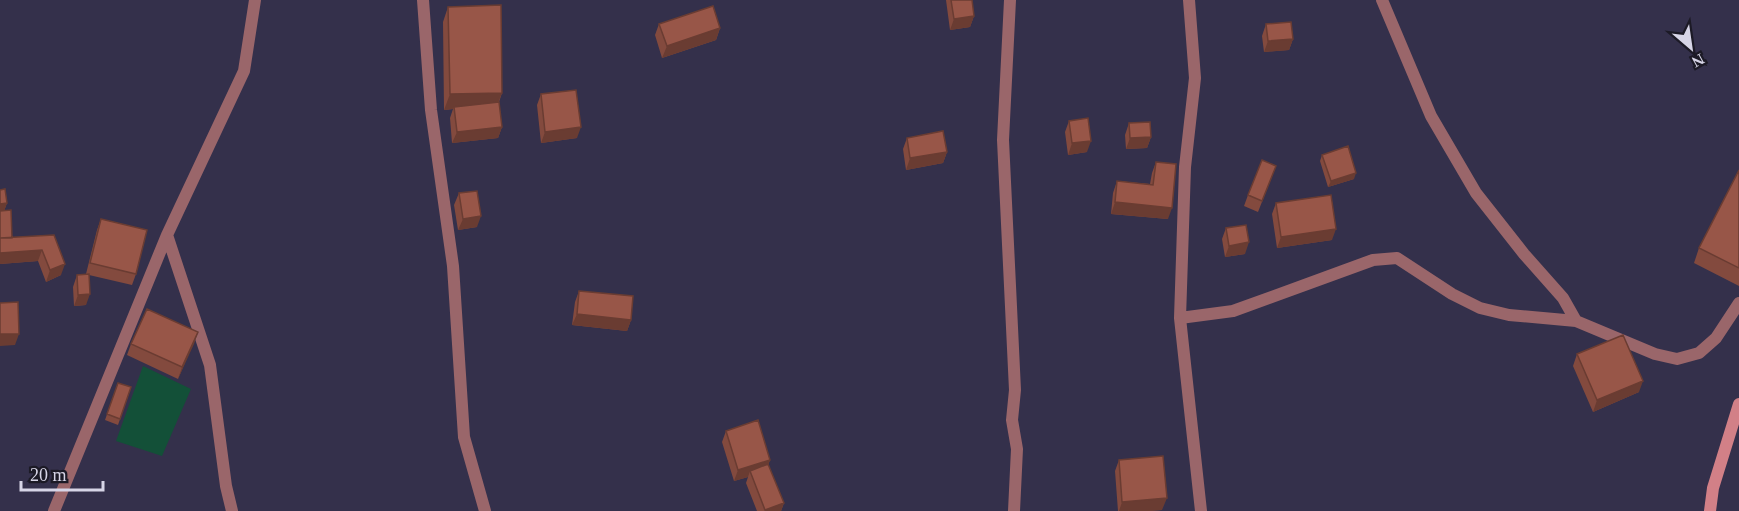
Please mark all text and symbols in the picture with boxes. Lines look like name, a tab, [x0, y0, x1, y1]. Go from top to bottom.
north arrow	[1661, 18, 1721, 78]
text: N	[1688, 50, 1707, 71]
scale bar	[21, 454, 104, 492]
text: 20 m	[30, 465, 67, 485]

